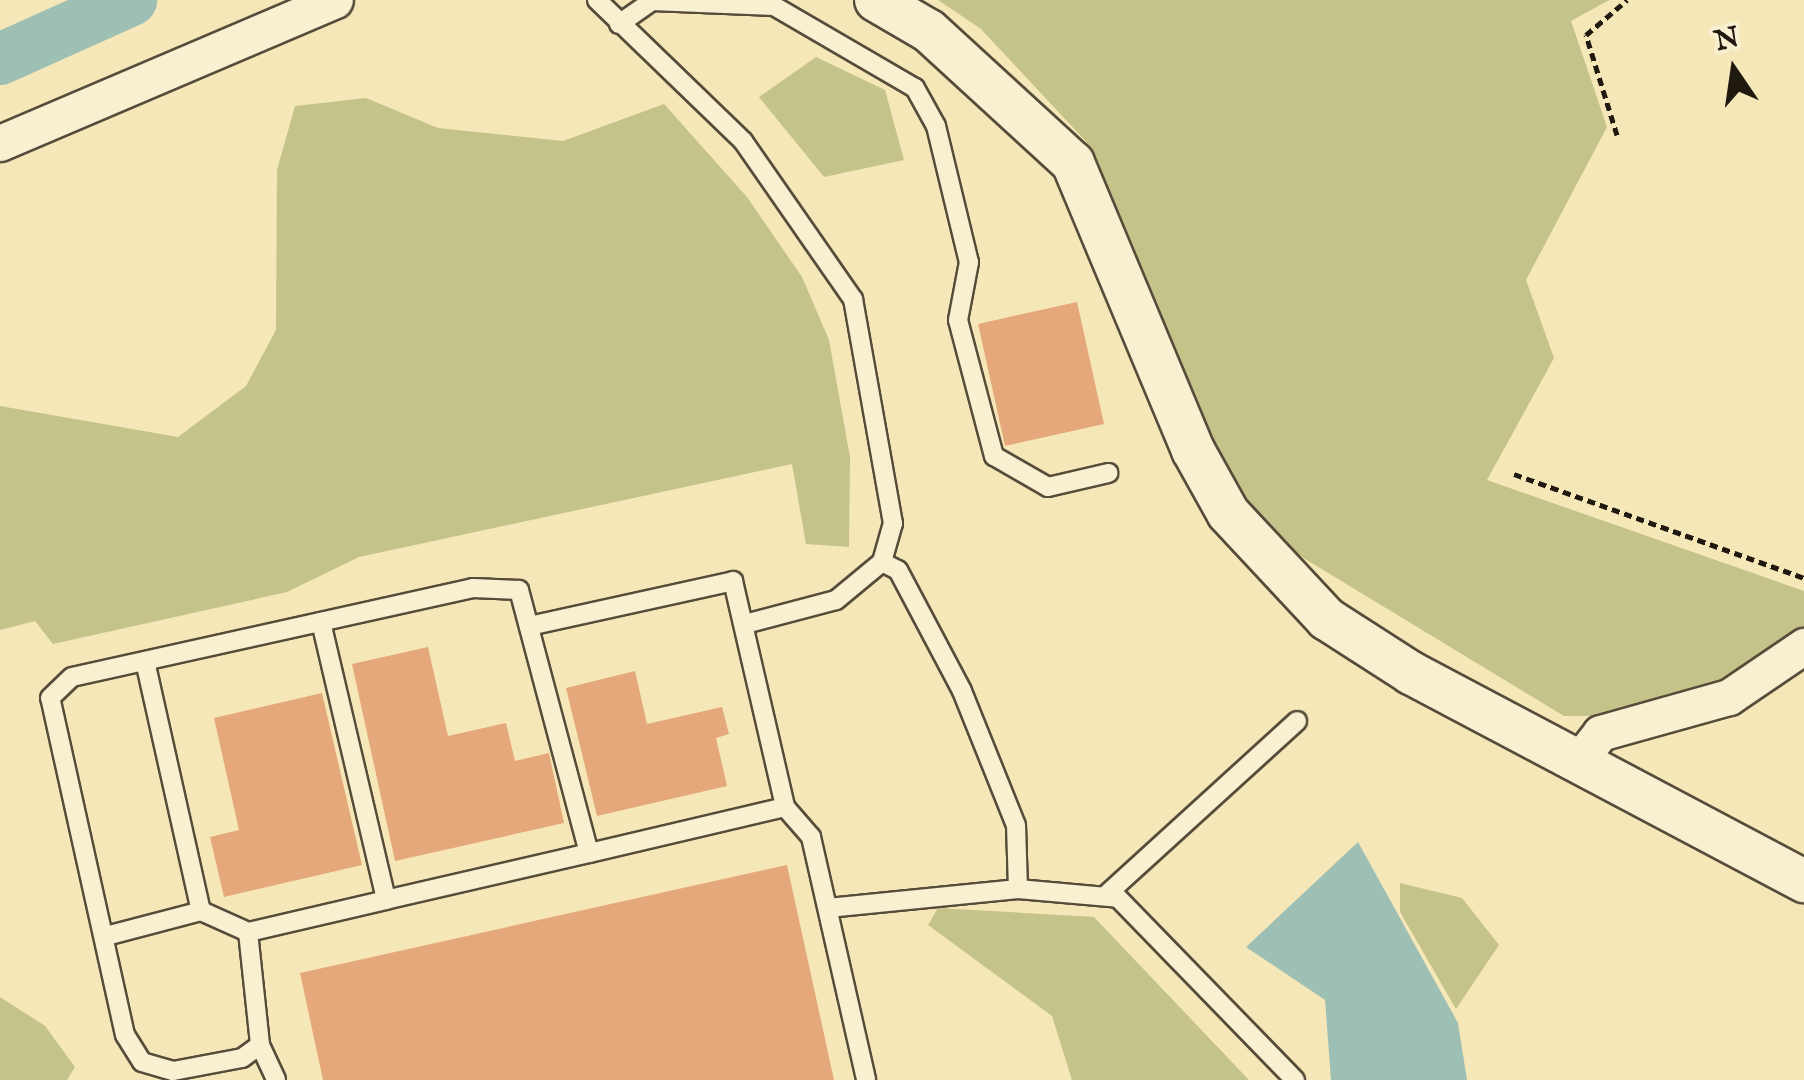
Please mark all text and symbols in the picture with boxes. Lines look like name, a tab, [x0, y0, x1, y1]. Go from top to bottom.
north arrow	[1684, 20, 1784, 120]
text: N	[1711, 21, 1743, 60]

